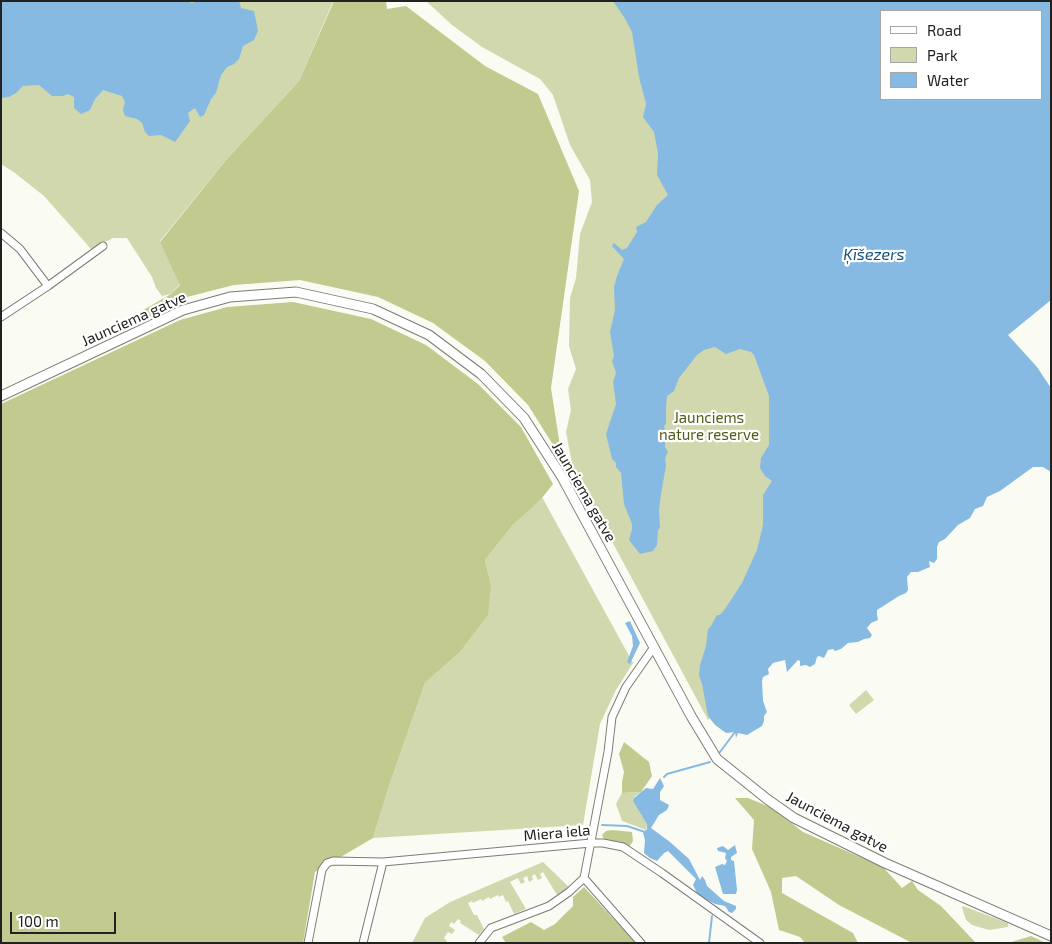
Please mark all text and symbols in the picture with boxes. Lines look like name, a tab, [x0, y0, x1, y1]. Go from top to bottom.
legend	[880, 10, 1042, 100]
text: Road	[927, 21, 962, 39]
text: Park	[927, 46, 958, 64]
text: Water	[927, 71, 969, 89]
water label: Ķīšezers	[843, 245, 905, 265]
street label: Jaunciema gatve	[79, 288, 189, 350]
park label: Jaunciems nature reserve	[659, 409, 759, 444]
street label: Jaunciema gatve	[548, 439, 620, 545]
street label: Jaunciema gatve	[783, 788, 891, 856]
street label: Miera iela	[523, 821, 591, 845]
scale bar	[12, 902, 119, 934]
text: 100 m	[18, 912, 59, 930]

